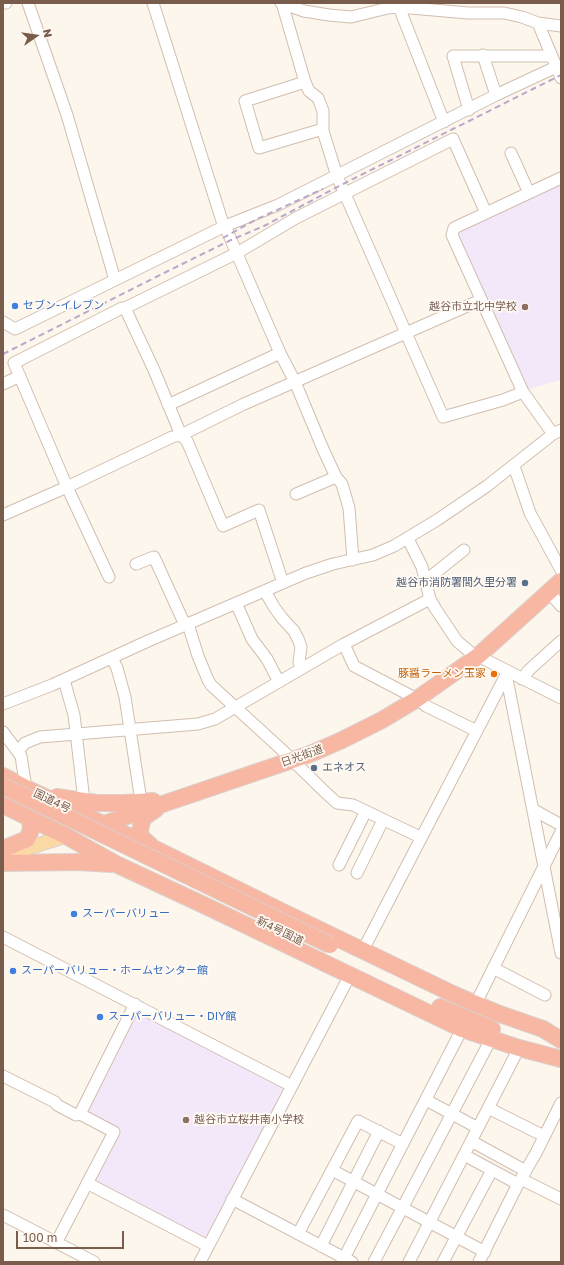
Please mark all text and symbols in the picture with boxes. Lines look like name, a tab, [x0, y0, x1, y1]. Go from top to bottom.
north arrow	[16, 16, 56, 56]
text: N	[41, 28, 55, 39]
place label: セブン-イレブン	[23, 299, 104, 313]
place label: 越谷市立北中学校	[429, 300, 517, 314]
marker: セブン-イレブン	[10, 301, 20, 311]
marker: 越谷市立北中学校	[520, 302, 530, 312]
place label: 越谷市消防署間久里分署	[396, 576, 517, 590]
marker: 越谷市消防署間久里分署	[520, 578, 530, 588]
place label: 豚醤ラーメン玉家	[398, 667, 486, 681]
marker: 豚醤ラーメン玉家	[489, 669, 499, 679]
street label: 日光街道	[279, 742, 325, 770]
place label: エネオス	[322, 761, 366, 775]
marker: エネオス	[309, 763, 319, 773]
street label: 国道4号	[31, 786, 73, 816]
place label: スーパーバリュー	[82, 907, 170, 921]
marker: スーパーバリュー	[69, 909, 79, 919]
street label: 新4号国道	[254, 914, 306, 948]
place label: スーパーバリュー・ホームセンター館	[21, 964, 208, 978]
marker: スーパーバリュー・ホームセンター館	[8, 966, 18, 976]
place label: スーパーバリュー・DIY館	[108, 1010, 236, 1024]
marker: スーパーバリュー・DIY館	[95, 1012, 105, 1022]
place label: 越谷市立桜井南小学校	[194, 1113, 304, 1127]
marker: 越谷市立桜井南小学校	[181, 1115, 191, 1125]
scale bar	[18, 1223, 126, 1249]
text: 100 m	[23, 1230, 57, 1245]

